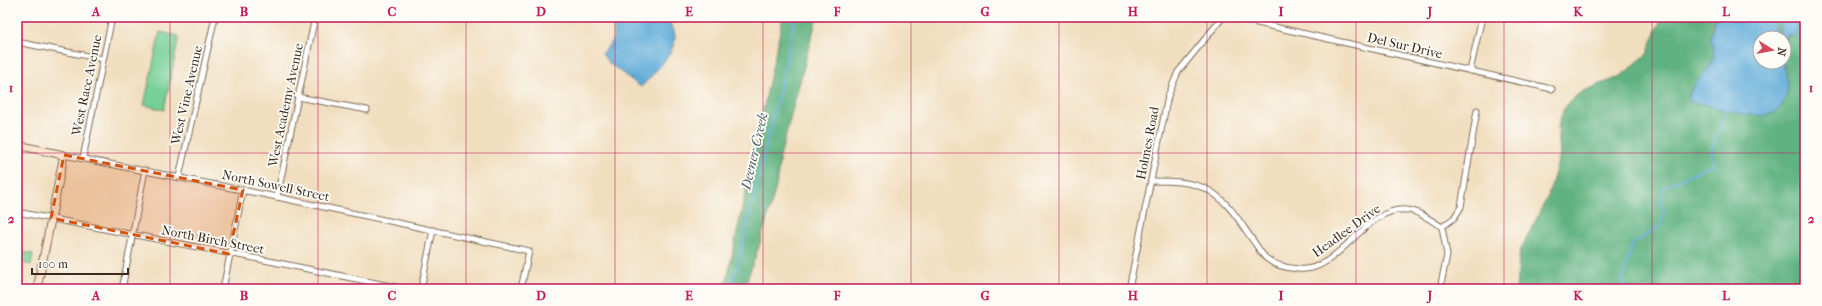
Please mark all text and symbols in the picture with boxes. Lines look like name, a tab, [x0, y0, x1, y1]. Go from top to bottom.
text: A	[91, 4, 101, 19]
text: B	[240, 4, 249, 19]
text: C	[388, 4, 397, 19]
text: D	[536, 4, 546, 19]
text: E	[685, 4, 693, 19]
text: F	[833, 4, 841, 19]
text: G	[980, 4, 990, 19]
text: H	[1128, 4, 1139, 19]
text: I	[1278, 4, 1284, 19]
text: J	[1426, 4, 1433, 20]
text: K	[1573, 4, 1584, 19]
text: L	[1722, 4, 1731, 19]
street label: Del Sur Drive	[1366, 30, 1445, 62]
north arrow	[1752, 30, 1792, 70]
street label: West Race Avenue	[68, 33, 105, 138]
street label: West Academy Avenue	[265, 41, 306, 169]
street label: West Vine Avenue	[168, 43, 205, 147]
text: N	[1774, 46, 1789, 58]
text: 1	[9, 80, 14, 95]
text: 1	[1809, 80, 1814, 95]
street label: Holmes Road	[1133, 104, 1162, 181]
water label: Deener Creek	[737, 111, 772, 192]
street label: North Sowell Street	[221, 167, 331, 204]
street label: Headlee Drive	[1309, 200, 1384, 260]
text: 2	[8, 211, 15, 226]
text: 2	[1808, 211, 1815, 226]
street label: North Birch Street	[160, 222, 266, 257]
scale bar	[32, 250, 128, 276]
text: 100 m	[38, 257, 68, 271]
text: A	[91, 288, 101, 303]
text: B	[240, 288, 249, 303]
text: C	[388, 288, 397, 303]
text: D	[536, 288, 546, 303]
text: E	[685, 288, 693, 303]
text: F	[833, 288, 841, 303]
text: G	[980, 288, 990, 303]
text: H	[1128, 288, 1139, 303]
text: I	[1278, 288, 1284, 303]
text: J	[1426, 288, 1433, 304]
text: K	[1573, 288, 1584, 303]
text: L	[1722, 288, 1731, 303]

